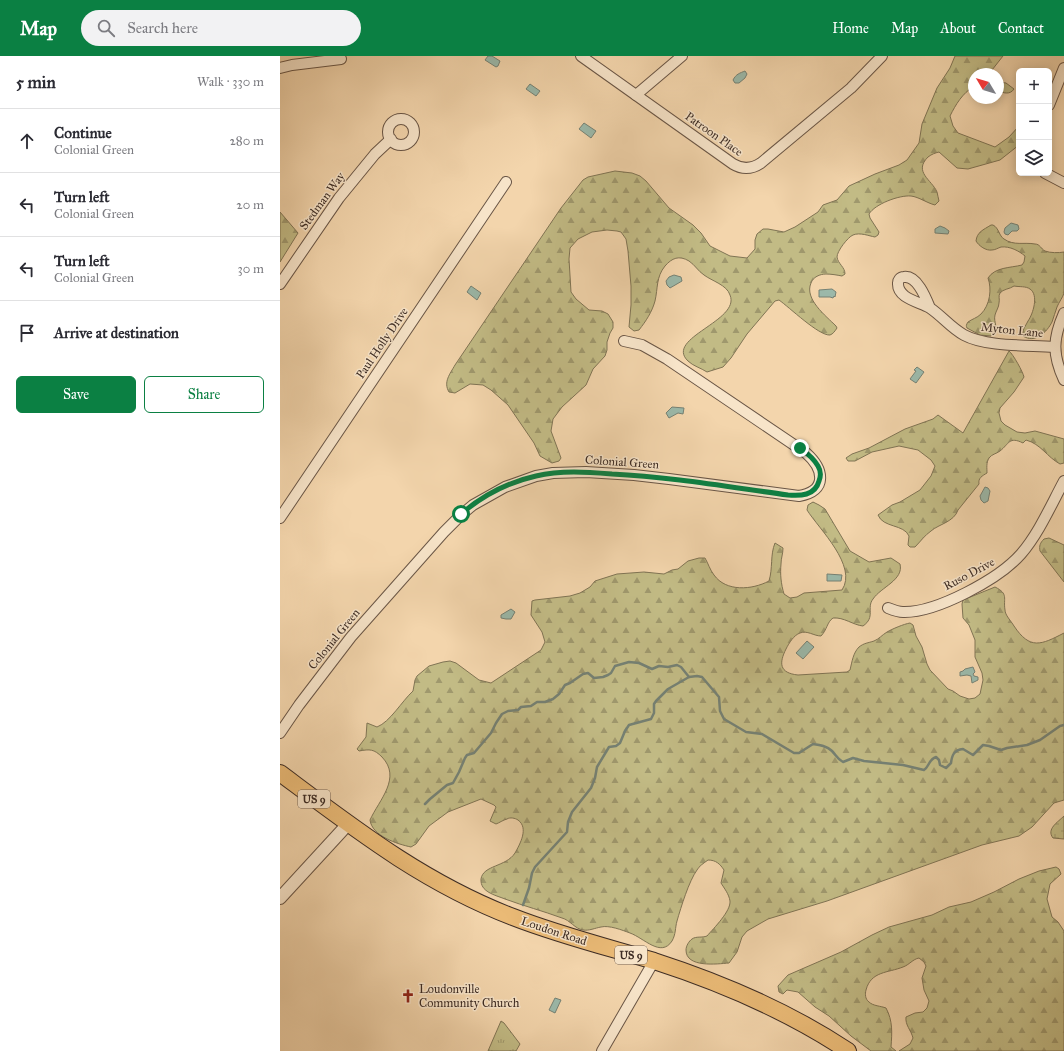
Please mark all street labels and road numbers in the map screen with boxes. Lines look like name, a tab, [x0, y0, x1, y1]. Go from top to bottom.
street label: Patroon Place	[683, 109, 745, 159]
street label: Stedman Way	[296, 169, 348, 233]
street label: Paul Holly Drive	[353, 305, 411, 381]
street label: Myton Lane	[980, 320, 1044, 340]
street label: Colonial Green	[585, 452, 660, 472]
street label: Ruso Drive	[941, 555, 997, 593]
street label: Colonial Green	[305, 605, 363, 672]
road number: US 9	[298, 790, 330, 808]
street label: Loudon Road	[519, 914, 589, 948]
road number: US 9	[615, 946, 647, 964]

